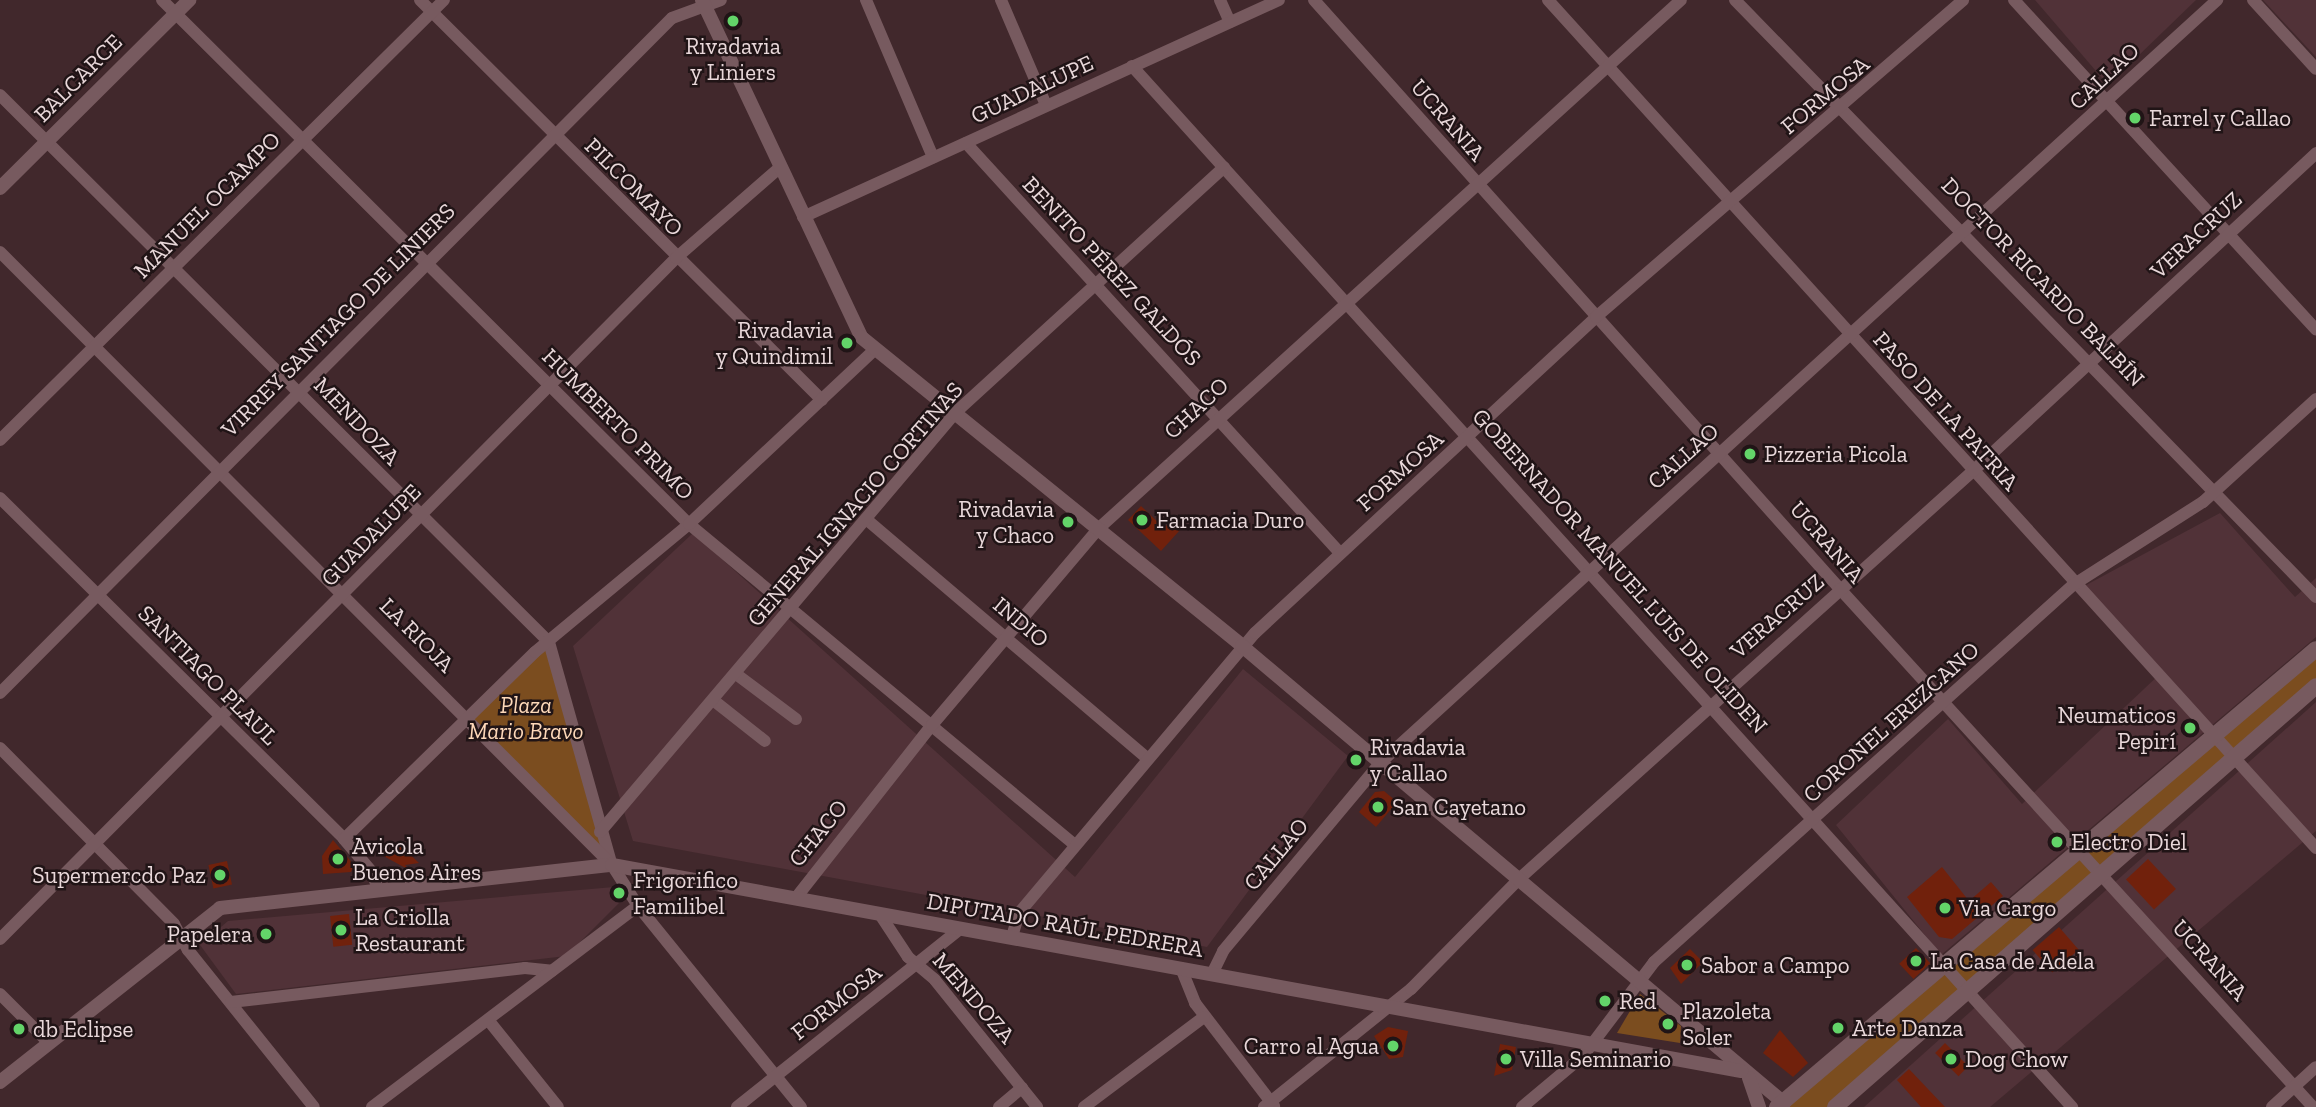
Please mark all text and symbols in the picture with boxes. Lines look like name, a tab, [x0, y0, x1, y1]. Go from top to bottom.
marker: Rivadavia y Liniers	[725, 13, 741, 29]
street label: BALCARCE	[28, 28, 128, 128]
place label: Rivadavia y Liniers	[685, 32, 781, 86]
street label: CALLAO	[2063, 37, 2145, 115]
street label: GUADALUPE	[966, 49, 1098, 129]
street label: FORMOSA	[1775, 50, 1875, 140]
street label: UCRANIA	[1405, 73, 1491, 167]
place label: Farrel y Callao	[2149, 104, 2292, 132]
marker: Farrel y Callao	[2127, 110, 2143, 126]
street label: MANUEL OCAMPO	[128, 126, 286, 284]
street label: PILCOMAYO	[579, 132, 689, 242]
street label: BENITO PÉREZ GALDÓS	[1017, 171, 1207, 371]
street label: DOCTOR RICARDO BALBÍN	[1936, 172, 2150, 392]
street label: VERACRUZ	[2144, 186, 2248, 284]
street label: VIRREY SANTIAGO DE LINIERS	[215, 197, 461, 443]
place label: Rivadavia y Quindimil	[715, 316, 833, 370]
street label: PASO DE LA PATRIA	[1867, 326, 2025, 496]
marker: Rivadavia y Quindimil	[839, 335, 855, 351]
street label: HUMBERTO PRIMO	[536, 342, 700, 506]
street label: MENDOZA	[308, 371, 406, 471]
street label: CHACO	[1158, 371, 1234, 445]
street label: GENERAL IGNACIO CORTINAS	[741, 376, 969, 632]
street label: GOBERNADOR MANUEL LUIS DE OLIDEN	[1466, 403, 1774, 739]
street label: CALLAO	[1642, 417, 1724, 495]
street label: FORMOSA	[1351, 425, 1449, 517]
place label: Pizzeria Picola	[1764, 440, 1908, 468]
marker: Pizzeria Picola	[1742, 446, 1758, 462]
street label: GUADALUPE	[315, 478, 427, 592]
place label: Rivadavia y Chaco	[958, 495, 1054, 549]
street label: UCRANIA	[1784, 495, 1870, 589]
place label: Farmacia Duro	[1156, 506, 1304, 534]
marker: Farmacia Duro	[1134, 512, 1150, 528]
marker: Rivadavia y Chaco	[1060, 514, 1076, 530]
street label: VERACRUZ	[1724, 568, 1830, 664]
street label: INDIO	[988, 591, 1054, 653]
street label: LA RIOJA	[374, 592, 460, 678]
street label: SANTIAGO PLAUL	[132, 599, 284, 751]
street label: CORONEL EREZCANO	[1797, 636, 1985, 808]
park label: Plaza Mario Bravo	[468, 691, 584, 745]
place label: Neumaticos Pepirí	[2057, 701, 2176, 755]
marker: Neumaticos Pepirí	[2182, 720, 2198, 736]
place label: Rivadavia y Callao	[1370, 733, 1466, 787]
marker: Rivadavia y Callao	[1348, 752, 1364, 768]
place label: San Cayetano	[1392, 793, 1526, 821]
street label: CHACO	[783, 794, 853, 872]
marker: San Cayetano	[1370, 799, 1386, 815]
street label: CALLAO	[1238, 812, 1314, 896]
place label: Electro Diel	[2071, 828, 2187, 856]
place label: Avicola Buenos Aires	[352, 832, 482, 886]
marker: Electro Diel	[2049, 834, 2065, 850]
marker: Avicola Buenos Aires	[330, 851, 346, 867]
place label: Supermercdo Paz	[32, 861, 206, 889]
place label: Frigorifico Familibel	[633, 866, 738, 920]
marker: Supermercdo Paz	[212, 867, 228, 883]
marker: Frigorifico Familibel	[611, 885, 627, 901]
street label: DIPUTADO RAÚL PEDRERA	[924, 887, 1206, 963]
place label: Via Cargo	[1959, 894, 2056, 922]
marker: Via Cargo	[1937, 900, 1953, 916]
place label: La Criolla Restaurant	[355, 903, 465, 957]
street label: UCRANIA	[2166, 914, 2254, 1006]
place label: Papelera	[167, 920, 252, 948]
marker: La Criolla Restaurant	[333, 922, 349, 938]
marker: Papelera	[258, 926, 274, 942]
street label: MENDOZA	[927, 947, 1021, 1049]
place label: La Casa de Adela	[1930, 947, 2095, 975]
place label: Sabor a Campo	[1701, 951, 1850, 979]
marker: La Casa de Adela	[1908, 953, 1924, 969]
marker: Sabor a Campo	[1679, 957, 1695, 973]
street label: FORMOSA	[785, 958, 887, 1046]
place label: Red	[1619, 987, 1656, 1015]
marker: Red	[1597, 993, 1613, 1009]
place label: Plazoleta Soler	[1682, 997, 1771, 1051]
place label: Arte Danza	[1852, 1014, 1963, 1042]
place label: db Eclipse	[33, 1015, 133, 1043]
marker: Plazoleta Soler	[1660, 1016, 1676, 1032]
marker: Arte Danza	[1830, 1020, 1846, 1036]
marker: db Eclipse	[11, 1021, 27, 1037]
place label: Carro al Agua	[1243, 1032, 1379, 1060]
marker: Carro al Agua	[1385, 1038, 1401, 1054]
place label: Villa Seminario	[1520, 1045, 1671, 1073]
place label: Dog Chow	[1965, 1045, 2068, 1073]
marker: Villa Seminario	[1498, 1051, 1514, 1067]
marker: Dog Chow	[1943, 1051, 1959, 1067]

